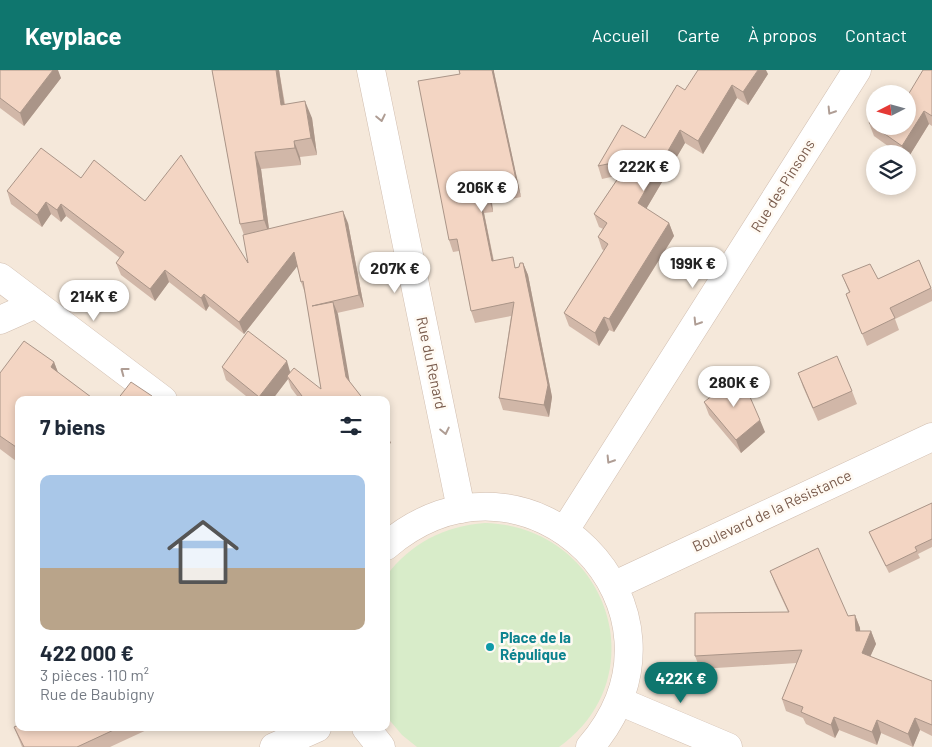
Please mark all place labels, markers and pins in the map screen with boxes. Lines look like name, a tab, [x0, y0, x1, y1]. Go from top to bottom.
pin: 222K €	[603, 150, 685, 192]
pin: 206K €	[441, 170, 523, 213]
pin: 199K €	[652, 246, 734, 289]
pin: 207K €	[354, 252, 436, 294]
pin: 214K €	[53, 280, 135, 322]
pin: 280K €	[693, 366, 775, 408]
place label: Place de la Répulique	[500, 628, 571, 663]
marker: Place de la Répulique	[484, 641, 496, 653]
pin: 422K €	[640, 662, 722, 704]

